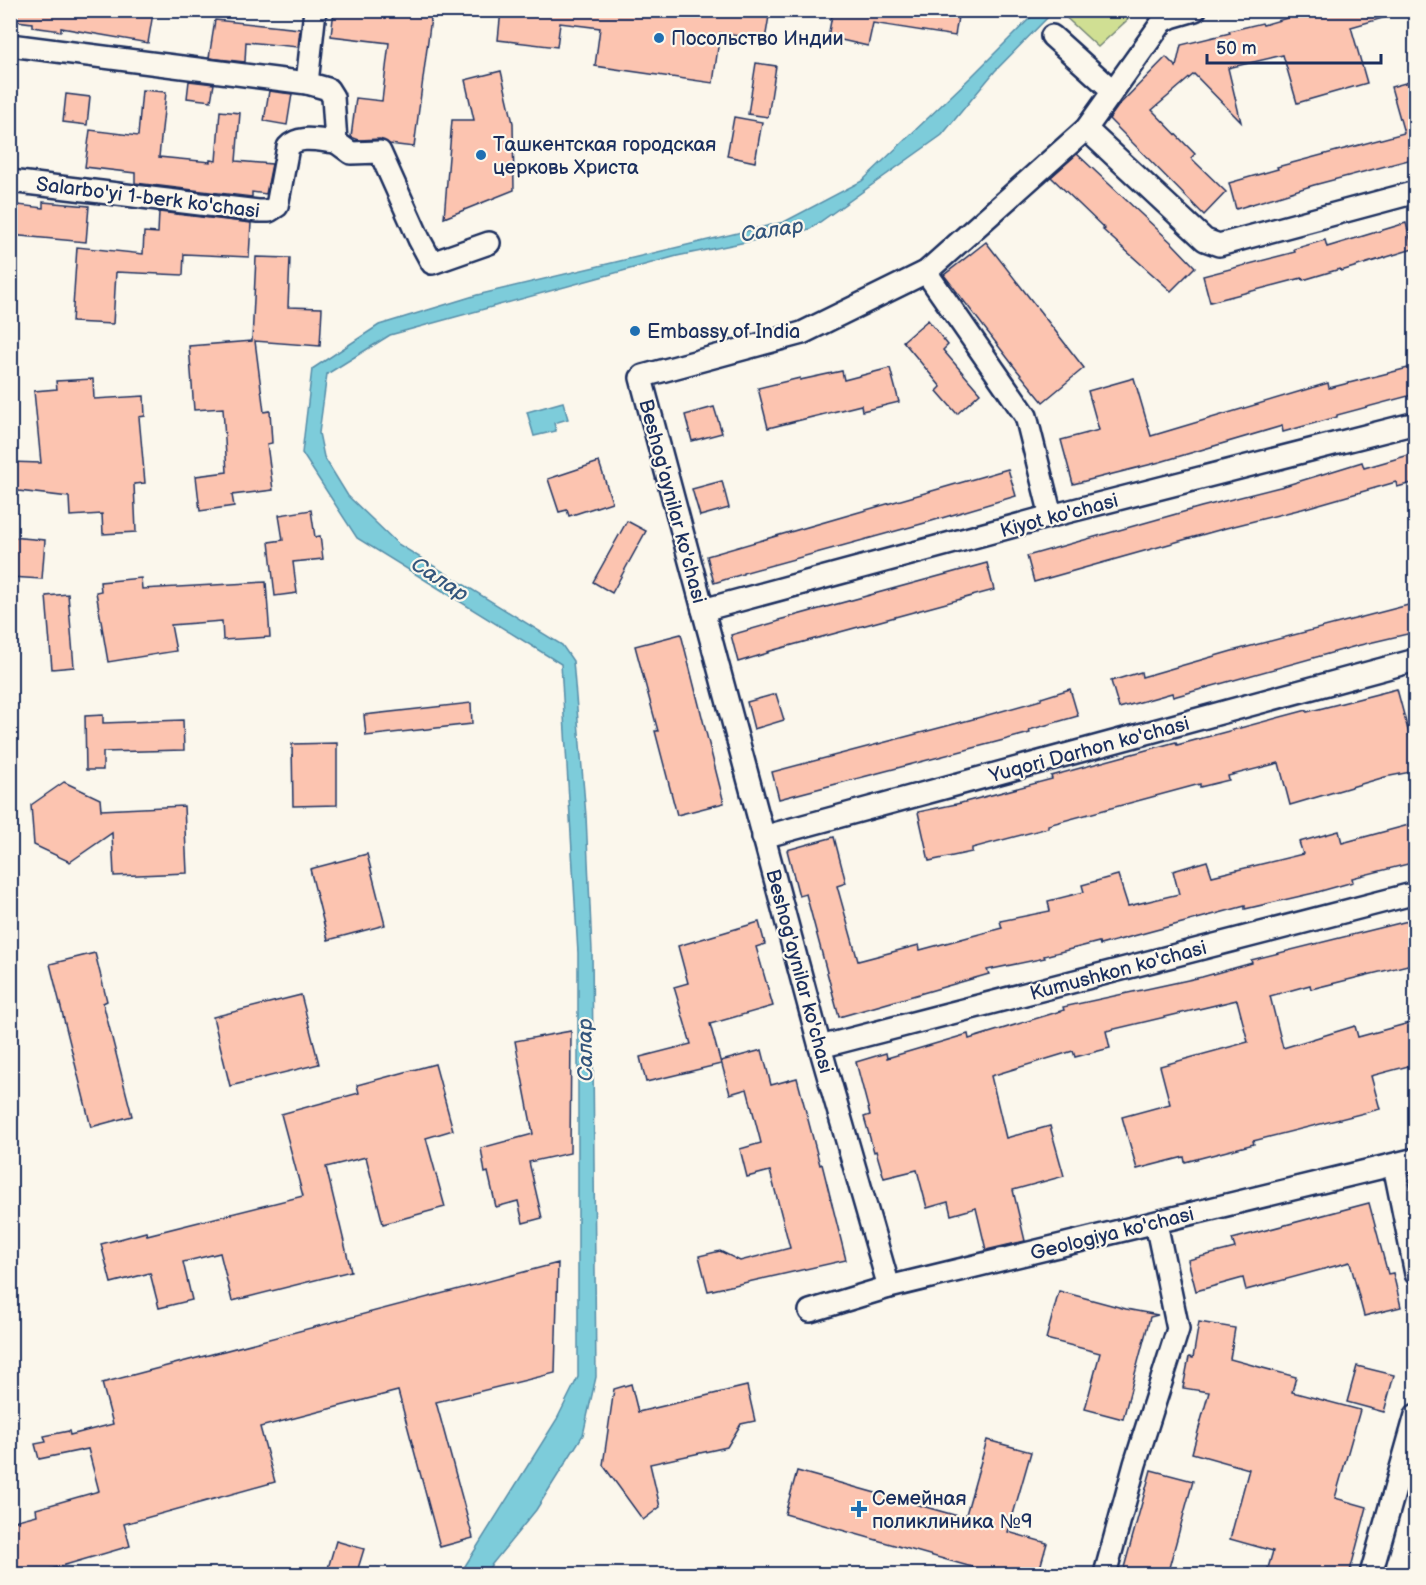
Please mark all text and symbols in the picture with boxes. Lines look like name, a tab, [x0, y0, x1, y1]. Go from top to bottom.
place label: Посольство Индии	[671, 27, 844, 51]
scale bar	[1207, 27, 1381, 65]
marker: Посольство Индии	[652, 31, 666, 45]
text: 50 m	[1216, 38, 1257, 59]
place label: Ташкентская городская церковь Христа	[493, 133, 716, 180]
marker: Ташкентская городская церковь Христа	[474, 148, 488, 162]
street label: Salarbo'yi 1-berk ko'chasi	[35, 172, 261, 224]
water label: Салар	[739, 213, 805, 248]
place label: Embassy of India	[647, 320, 800, 344]
marker: Embassy of India	[628, 324, 642, 338]
street label: Beshog'aynilar ko'chasi	[633, 396, 711, 606]
street label: Kiyot ko'chasi	[998, 489, 1121, 543]
water label: Салар	[407, 552, 473, 607]
street label: Yuqori Darhon ko'chasi	[986, 712, 1192, 789]
street label: Beshog'aynilar ko'chasi	[760, 866, 838, 1076]
street label: Kumushkon ko'chasi	[1027, 936, 1209, 1006]
water label: Салар	[572, 1018, 599, 1082]
street label: Geologiya ko'chasi	[1028, 1202, 1196, 1266]
place label: Семейная поликлиника №9	[872, 1487, 1033, 1534]
marker: Семейная поликлиника №9	[850, 1500, 868, 1518]

